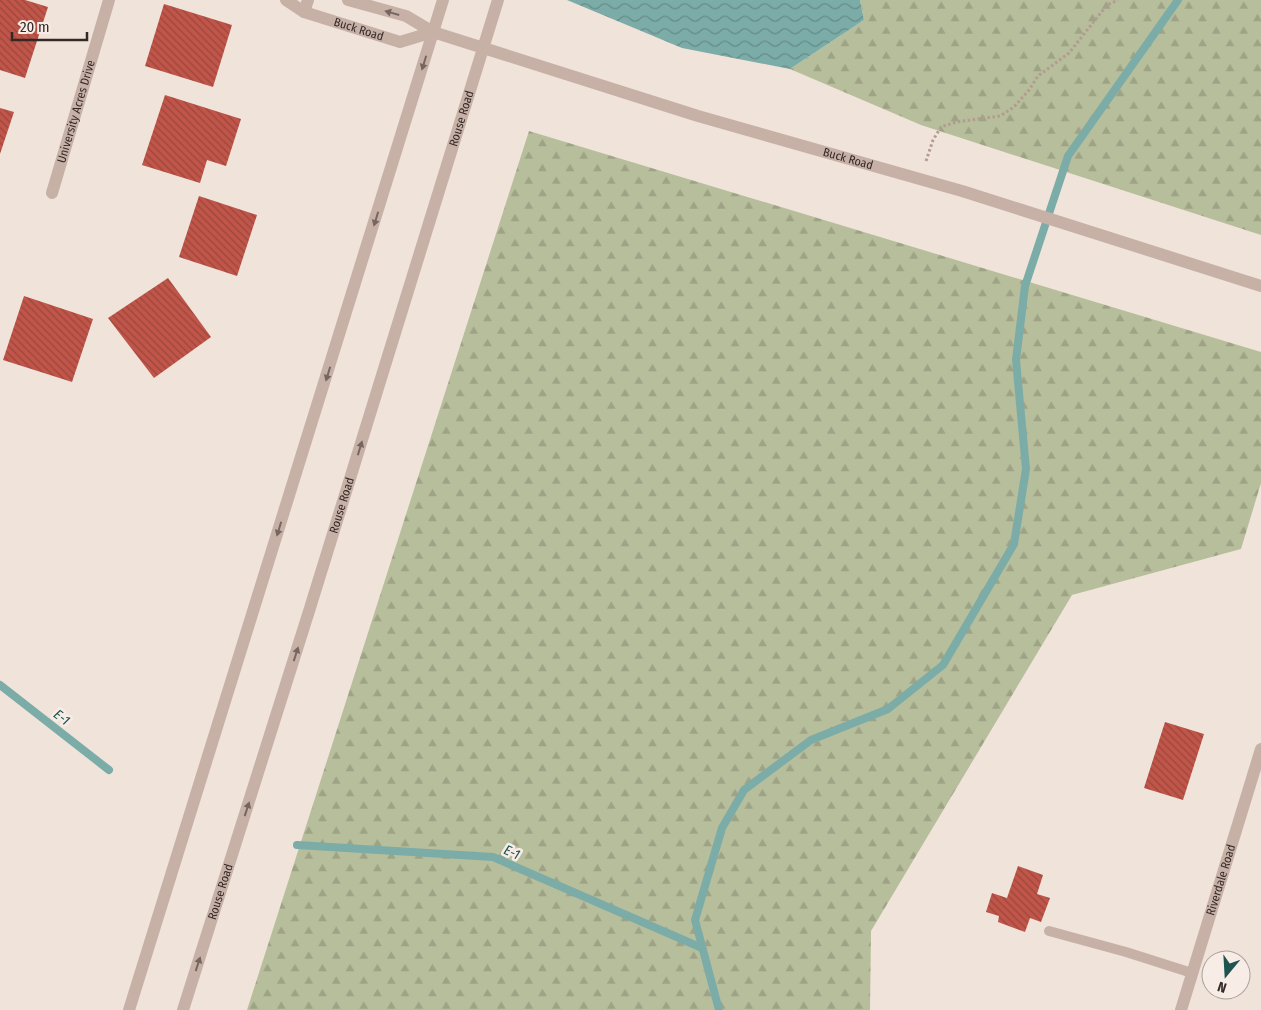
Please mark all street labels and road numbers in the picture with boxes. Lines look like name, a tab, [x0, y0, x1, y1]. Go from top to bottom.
street label: Buck Road	[332, 15, 385, 43]
street label: University Acres Drive	[54, 58, 98, 165]
street label: Rouse Road	[446, 89, 477, 148]
street label: Buck Road	[821, 145, 875, 172]
street label: Rouse Road	[327, 476, 357, 535]
street label: Riverdale Road	[1203, 843, 1238, 917]
street label: Rouse Road	[205, 862, 236, 921]

